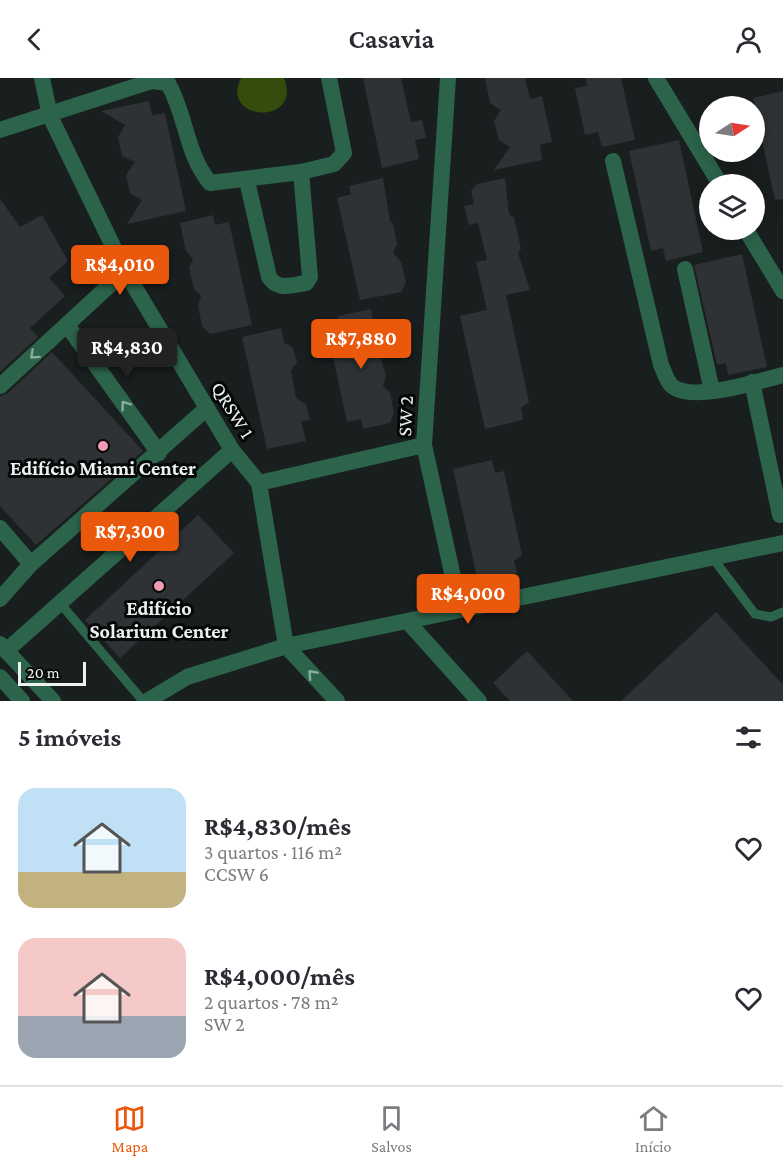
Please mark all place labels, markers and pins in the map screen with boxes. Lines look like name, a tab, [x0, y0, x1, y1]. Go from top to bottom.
pin: R$4,010	[65, 245, 175, 296]
pin: R$7,880	[306, 319, 416, 370]
pin: R$4,830	[72, 328, 182, 379]
marker: Edifício Miami Center	[96, 439, 110, 453]
place label: Edifício Miami Center	[10, 457, 196, 479]
pin: R$7,300	[75, 512, 185, 563]
pin: R$4,000	[413, 574, 523, 625]
marker: Edifício Solarium Center	[152, 579, 166, 593]
place label: Edifício Solarium Center	[89, 597, 229, 642]

